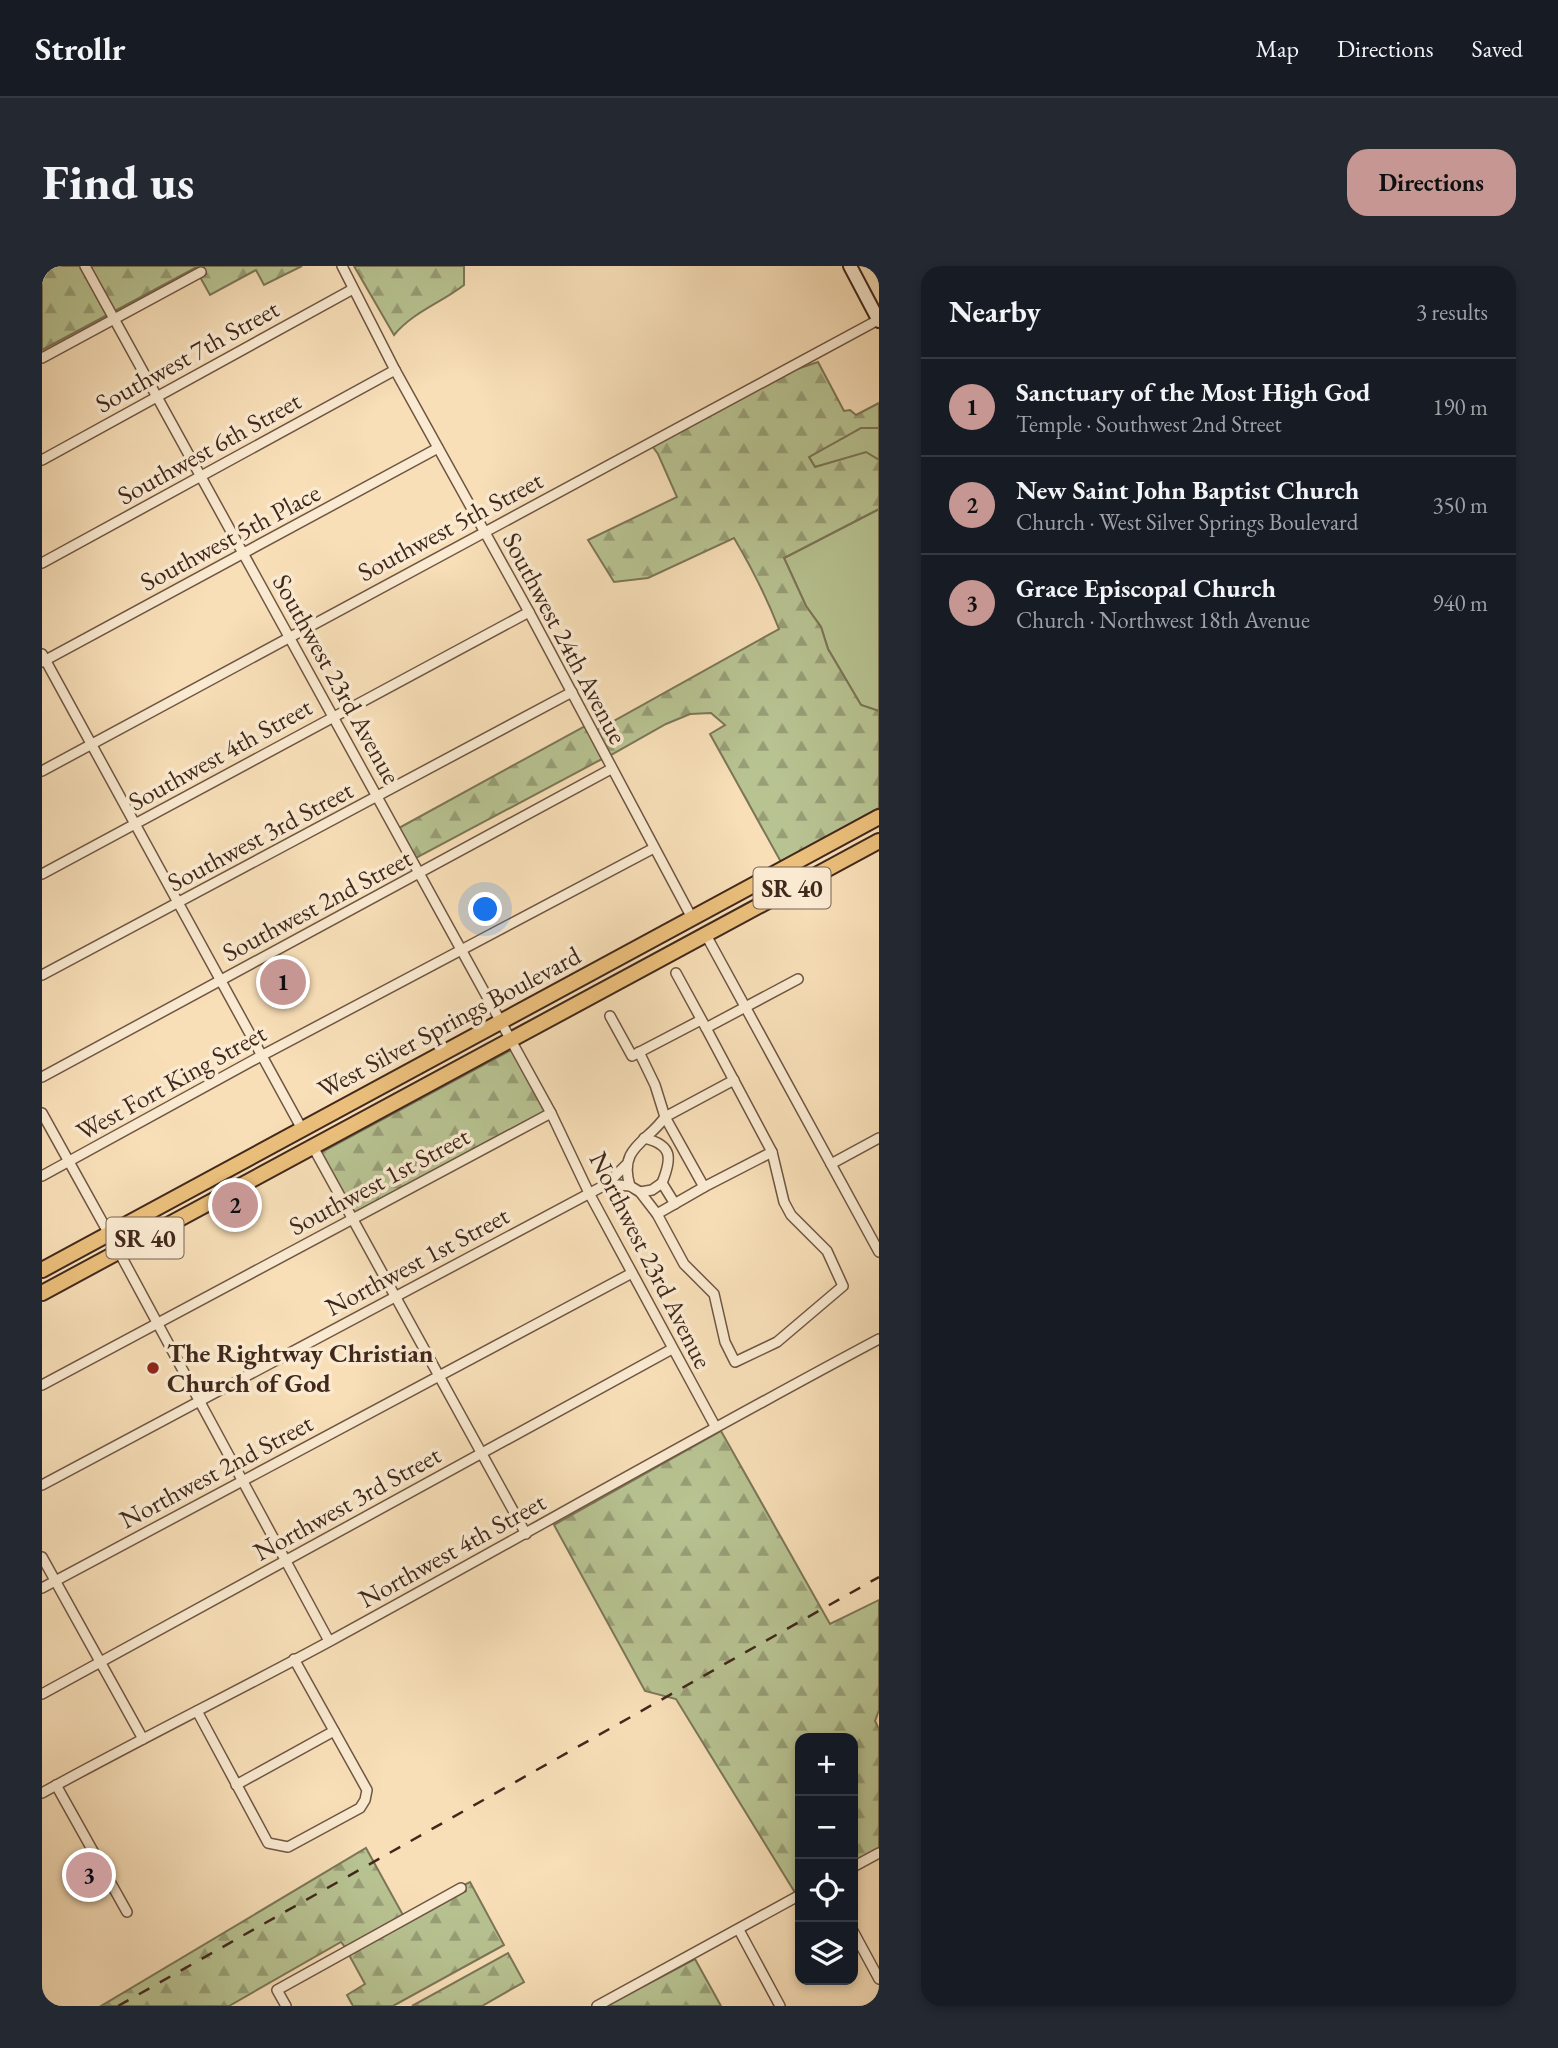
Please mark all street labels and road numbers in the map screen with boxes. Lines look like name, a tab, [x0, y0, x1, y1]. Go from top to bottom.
street label: Southwest 7th Street	[89, 291, 285, 421]
street label: Southwest 6th Street	[111, 383, 307, 513]
street label: Southwest 5th Street	[352, 463, 548, 589]
street label: Southwest 5th Place	[134, 475, 326, 599]
street label: Southwest 24th Avenue	[495, 526, 635, 750]
street label: Southwest 23rd Avenue	[265, 568, 409, 790]
street label: Southwest 4th Street	[122, 689, 318, 819]
street label: Southwest 3rd Street	[161, 773, 359, 899]
street label: Southwest 2nd Street	[216, 841, 418, 969]
road number: SR 40	[754, 868, 830, 908]
street label: West Silver Springs Boulevard	[312, 938, 587, 1106]
street label: West Fort King Street	[70, 1016, 272, 1148]
street label: Southwest 1st Street	[283, 1119, 475, 1243]
street label: Northwest 23rd Avenue	[582, 1146, 720, 1374]
street label: Northwest 1st Street	[319, 1198, 515, 1324]
road number: SR 40	[106, 1218, 184, 1258]
street label: Northwest 2nd Street	[114, 1406, 318, 1536]
street label: Northwest 3rd Street	[247, 1438, 447, 1568]
street label: Northwest 4th Street	[353, 1485, 551, 1615]

